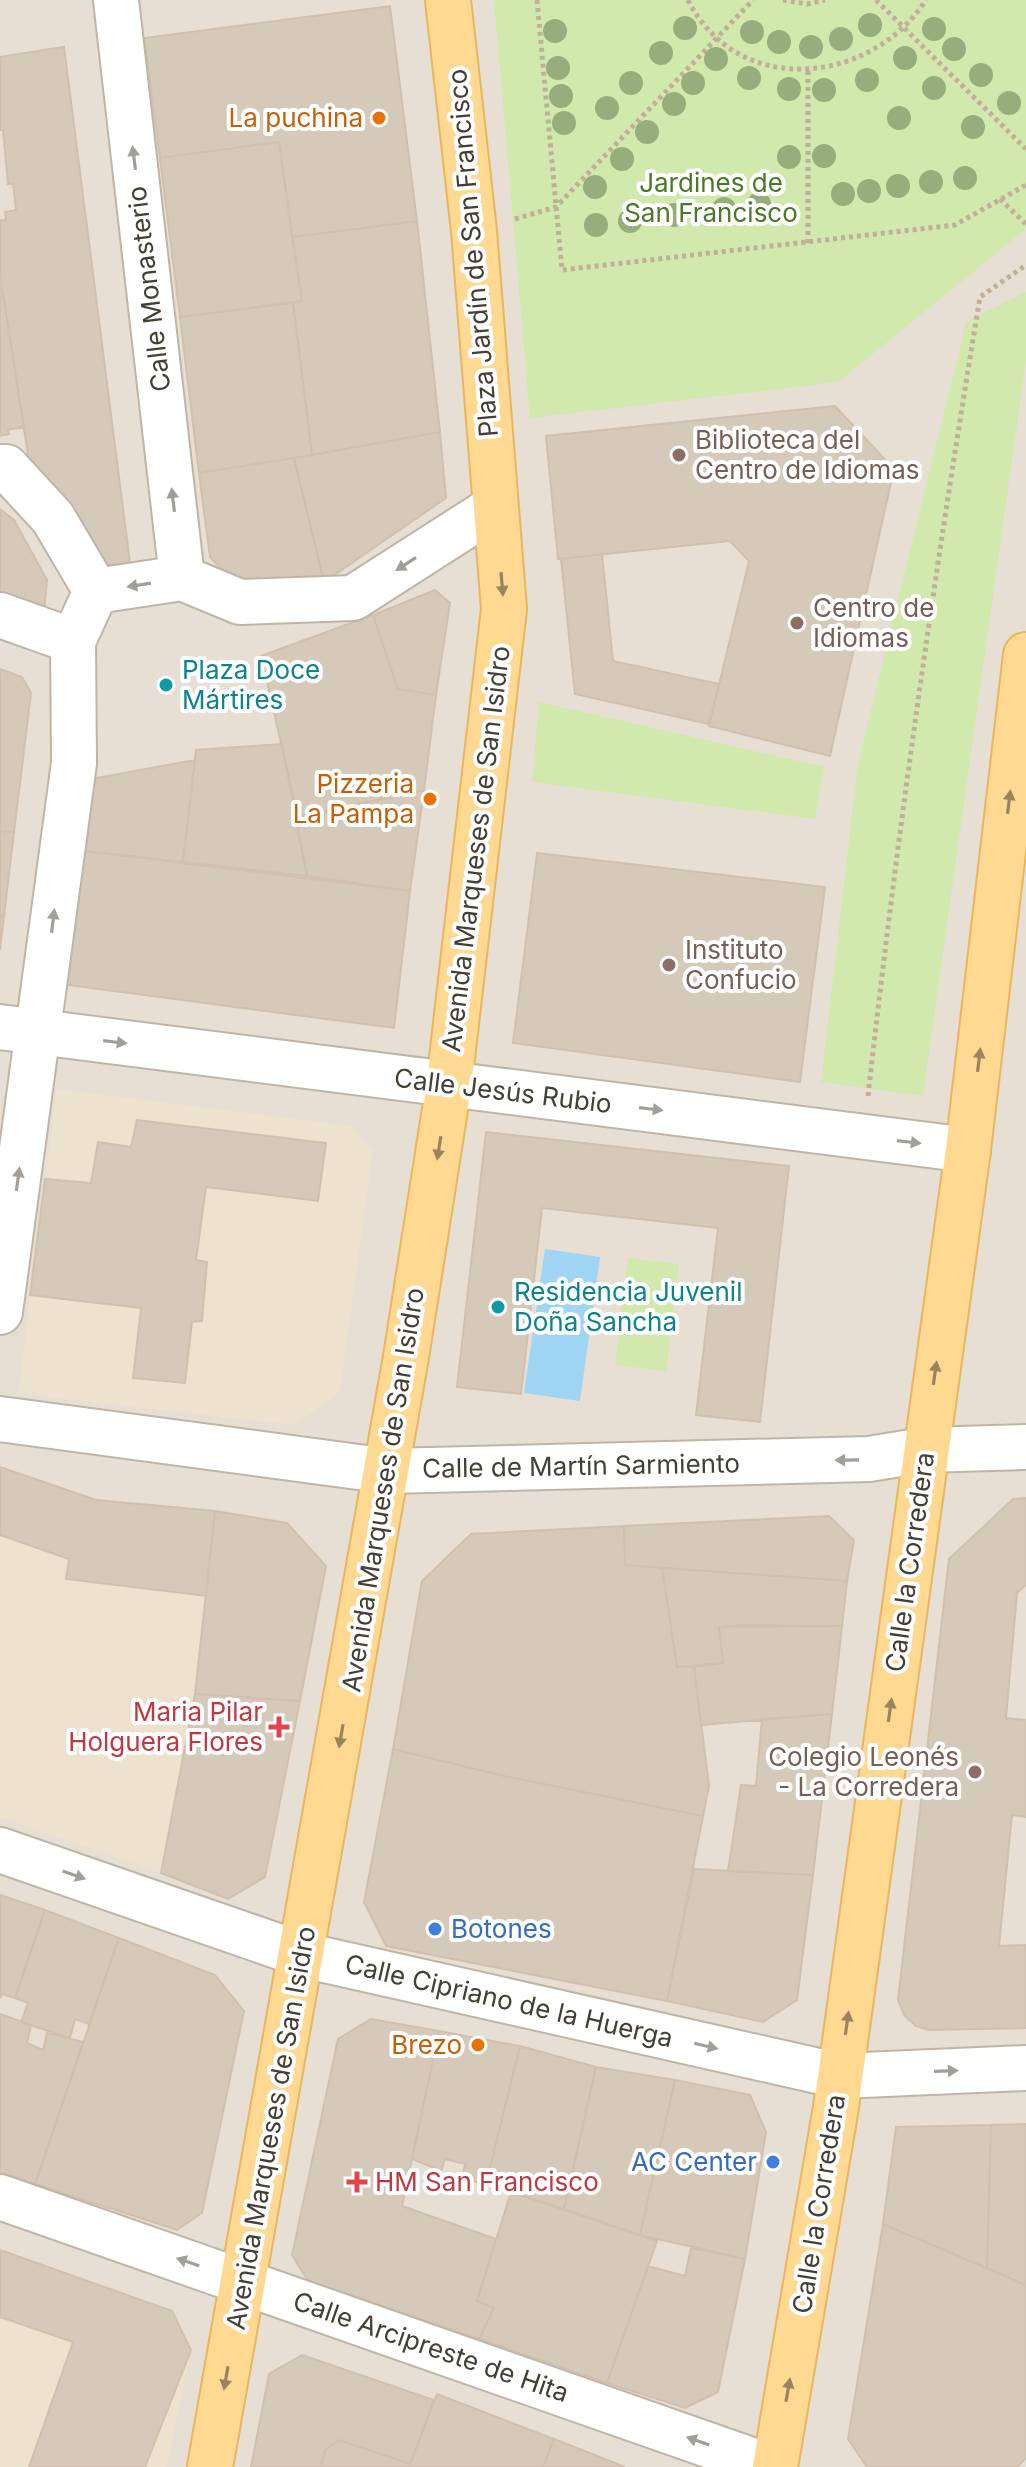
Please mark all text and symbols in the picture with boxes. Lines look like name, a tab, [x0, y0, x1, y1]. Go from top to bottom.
street label: Plaza Jardín de San Francisco	[441, 68, 504, 438]
place label: La puchina	[229, 102, 363, 133]
marker: La puchina	[370, 109, 388, 127]
one-way arrow	[127, 146, 140, 171]
park label: Jardines de San Francisco	[624, 167, 798, 228]
street label: Calle Monasterio	[121, 184, 176, 394]
place label: Biblioteca del Centro de Idiomas	[695, 424, 920, 485]
marker: Biblioteca del Centro de Idiomas	[670, 446, 688, 464]
one-way arrow	[167, 487, 180, 512]
one-way arrow	[395, 556, 417, 570]
one-way arrow	[495, 572, 508, 597]
one-way arrow	[126, 579, 151, 591]
place label: Centro de Idiomas	[813, 592, 934, 653]
marker: Centro de Idiomas	[788, 614, 806, 632]
street label: Avenida Marqueses de San Isidro	[435, 644, 516, 1054]
place label: Plaza Doce Mártires	[182, 654, 320, 715]
marker: Plaza Doce Mártires	[157, 676, 175, 694]
place label: Pizzeria La Pampa	[293, 768, 414, 829]
one-way arrow	[1002, 789, 1015, 814]
marker: Pizzeria La Pampa	[421, 790, 439, 808]
one-way arrow	[47, 908, 60, 933]
place label: Instituto Confucio	[685, 934, 797, 995]
marker: Instituto Confucio	[660, 956, 678, 974]
one-way arrow	[103, 1036, 128, 1049]
one-way arrow	[972, 1047, 985, 1072]
street label: Calle Jesús Rubio	[393, 1062, 613, 1119]
one-way arrow	[638, 1103, 663, 1116]
one-way arrow	[432, 1136, 444, 1161]
one-way arrow	[896, 1136, 921, 1149]
one-way arrow	[12, 1166, 25, 1191]
place label: Residencia Juvenil Doña Sancha	[514, 1276, 742, 1337]
street label: Avenida Marqueses de San Isidro	[335, 1286, 430, 1694]
marker: Residencia Juvenil Doña Sancha	[489, 1298, 507, 1316]
one-way arrow	[930, 1360, 942, 1385]
street label: Calle de Martín Sarmiento	[422, 1447, 740, 1484]
street label: Calle la Corredera	[879, 1450, 940, 1674]
one-way arrow	[834, 1453, 859, 1466]
place label: Maria Pilar Holguera Flores	[68, 1696, 263, 1757]
one-way arrow	[884, 1697, 897, 1722]
marker: Maria Pilar Holguera Flores	[270, 1718, 288, 1736]
one-way arrow	[335, 1724, 347, 1749]
place label: Colegio Leonés - La Corredera	[768, 1741, 959, 1802]
marker: Colegio Leonés - La Corredera	[966, 1763, 984, 1781]
one-way arrow	[62, 1870, 86, 1882]
place label: Botones	[451, 1913, 552, 1944]
marker: Botones	[426, 1920, 444, 1938]
street label: Avenida Marqueses de San Isidro	[220, 1924, 321, 2332]
street label: Calle Cipriano de la Huerga	[342, 1948, 676, 2053]
one-way arrow	[841, 2010, 854, 2035]
place label: Brezo	[391, 2029, 462, 2060]
marker: Brezo	[469, 2036, 487, 2054]
one-way arrow	[694, 2040, 719, 2053]
one-way arrow	[934, 2064, 959, 2077]
street label: Calle la Corredera	[786, 2092, 851, 2316]
place label: AC Center	[631, 2146, 757, 2177]
marker: AC Center	[764, 2153, 782, 2171]
place label: HM San Francisco	[375, 2166, 599, 2197]
marker: HM San Francisco	[346, 2171, 368, 2193]
one-way arrow	[176, 2256, 200, 2268]
street label: Calle Arcipreste de Hita	[289, 2285, 573, 2408]
one-way arrow	[219, 2366, 231, 2391]
one-way arrow	[783, 2377, 795, 2402]
one-way arrow	[686, 2434, 710, 2446]

